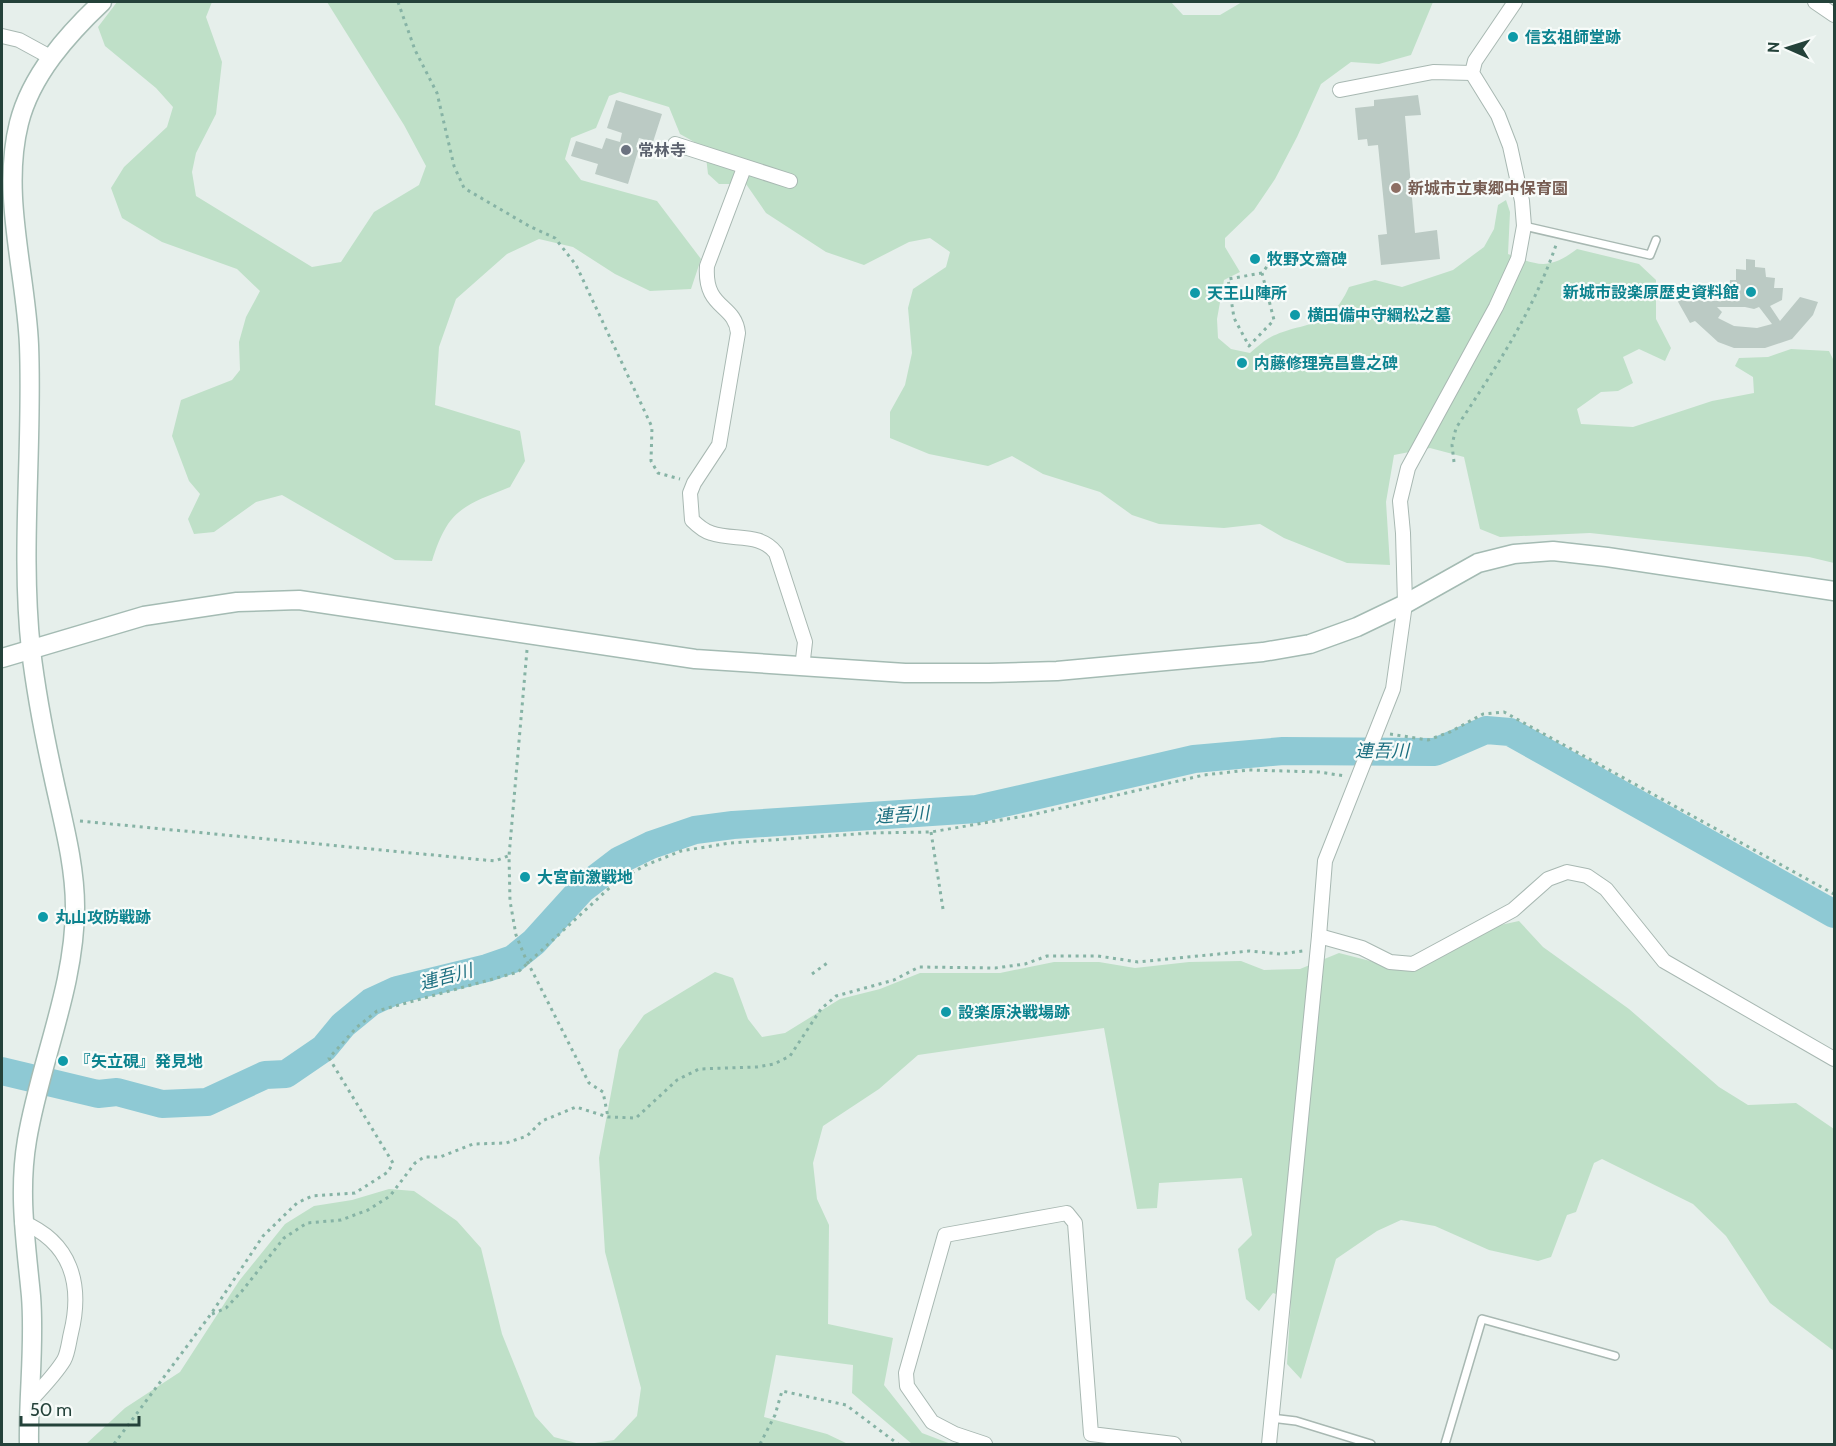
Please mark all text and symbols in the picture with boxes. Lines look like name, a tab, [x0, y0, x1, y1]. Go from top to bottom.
north arrow	[1758, 18, 1818, 78]
place label: 信玄祖師堂跡	[1524, 28, 1621, 47]
marker: 信玄祖師堂跡	[1506, 30, 1520, 44]
text: N	[1764, 41, 1783, 53]
place label: 常林寺	[638, 141, 686, 160]
marker: 常林寺	[619, 143, 633, 157]
place label: 新城市立東郷中保育園	[1408, 179, 1568, 198]
marker: 新城市立東郷中保育園	[1389, 181, 1403, 195]
place label: 牧野文齋碑	[1267, 250, 1347, 269]
marker: 牧野文齋碑	[1248, 252, 1262, 266]
place label: 新城市設楽原歴史資料館	[1563, 283, 1739, 302]
place label: 天王山陣所	[1207, 284, 1287, 303]
marker: 新城市設楽原歴史資料館	[1744, 285, 1758, 299]
marker: 天王山陣所	[1188, 286, 1202, 300]
place label: 横田備中守綱松之墓	[1307, 306, 1451, 325]
marker: 横田備中守綱松之墓	[1288, 308, 1302, 322]
place label: 内藤修理亮昌豊之碑	[1254, 354, 1398, 373]
marker: 内藤修理亮昌豊之碑	[1235, 356, 1249, 370]
water label: 連吾川	[1355, 740, 1411, 762]
water label: 連吾川	[874, 802, 932, 828]
place label: 大宮前激戦地	[537, 868, 633, 887]
marker: 大宮前激戦地	[518, 870, 532, 884]
place label: 丸山攻防戦跡	[55, 908, 151, 927]
marker: 丸山攻防戦跡	[36, 910, 50, 924]
water label: 連吾川	[417, 959, 477, 995]
place label: 設楽原決戦場跡	[958, 1003, 1070, 1022]
marker: 設楽原決戦場跡	[939, 1005, 953, 1019]
place label: 『矢立硯』発見地	[75, 1052, 203, 1071]
marker: 『矢立硯』発見地	[56, 1054, 70, 1068]
scale bar	[21, 1389, 140, 1427]
text: 50 m	[30, 1399, 72, 1421]

